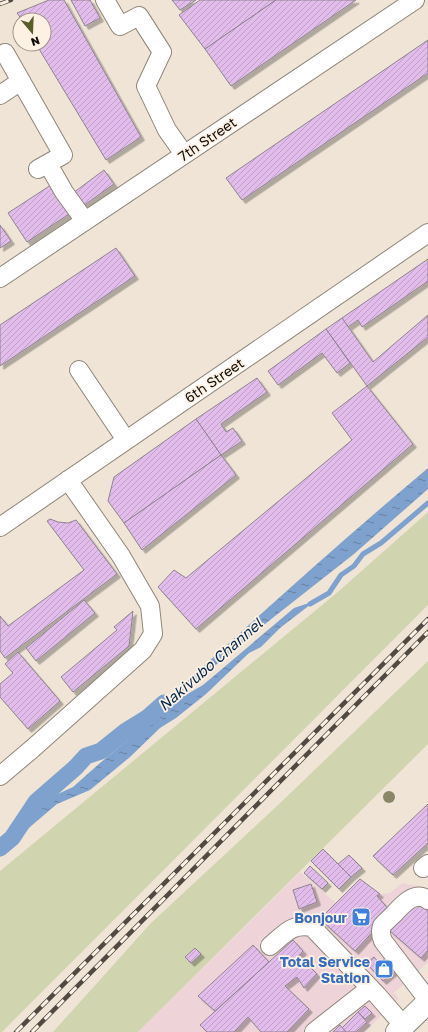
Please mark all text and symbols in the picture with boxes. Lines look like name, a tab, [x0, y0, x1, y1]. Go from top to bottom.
north arrow	[12, 12, 52, 52]
text: N	[29, 34, 41, 49]
street label: 7th Street	[175, 113, 239, 165]
street label: 6th Street	[181, 354, 247, 406]
water label: Nakivubo Channel	[154, 613, 266, 714]
supermarket icon: Bonjour	[350, 906, 372, 928]
place label: Bonjour	[294, 909, 348, 926]
place label: Total Service Station	[280, 953, 370, 986]
shop icon: Total Service Station	[373, 958, 395, 980]

